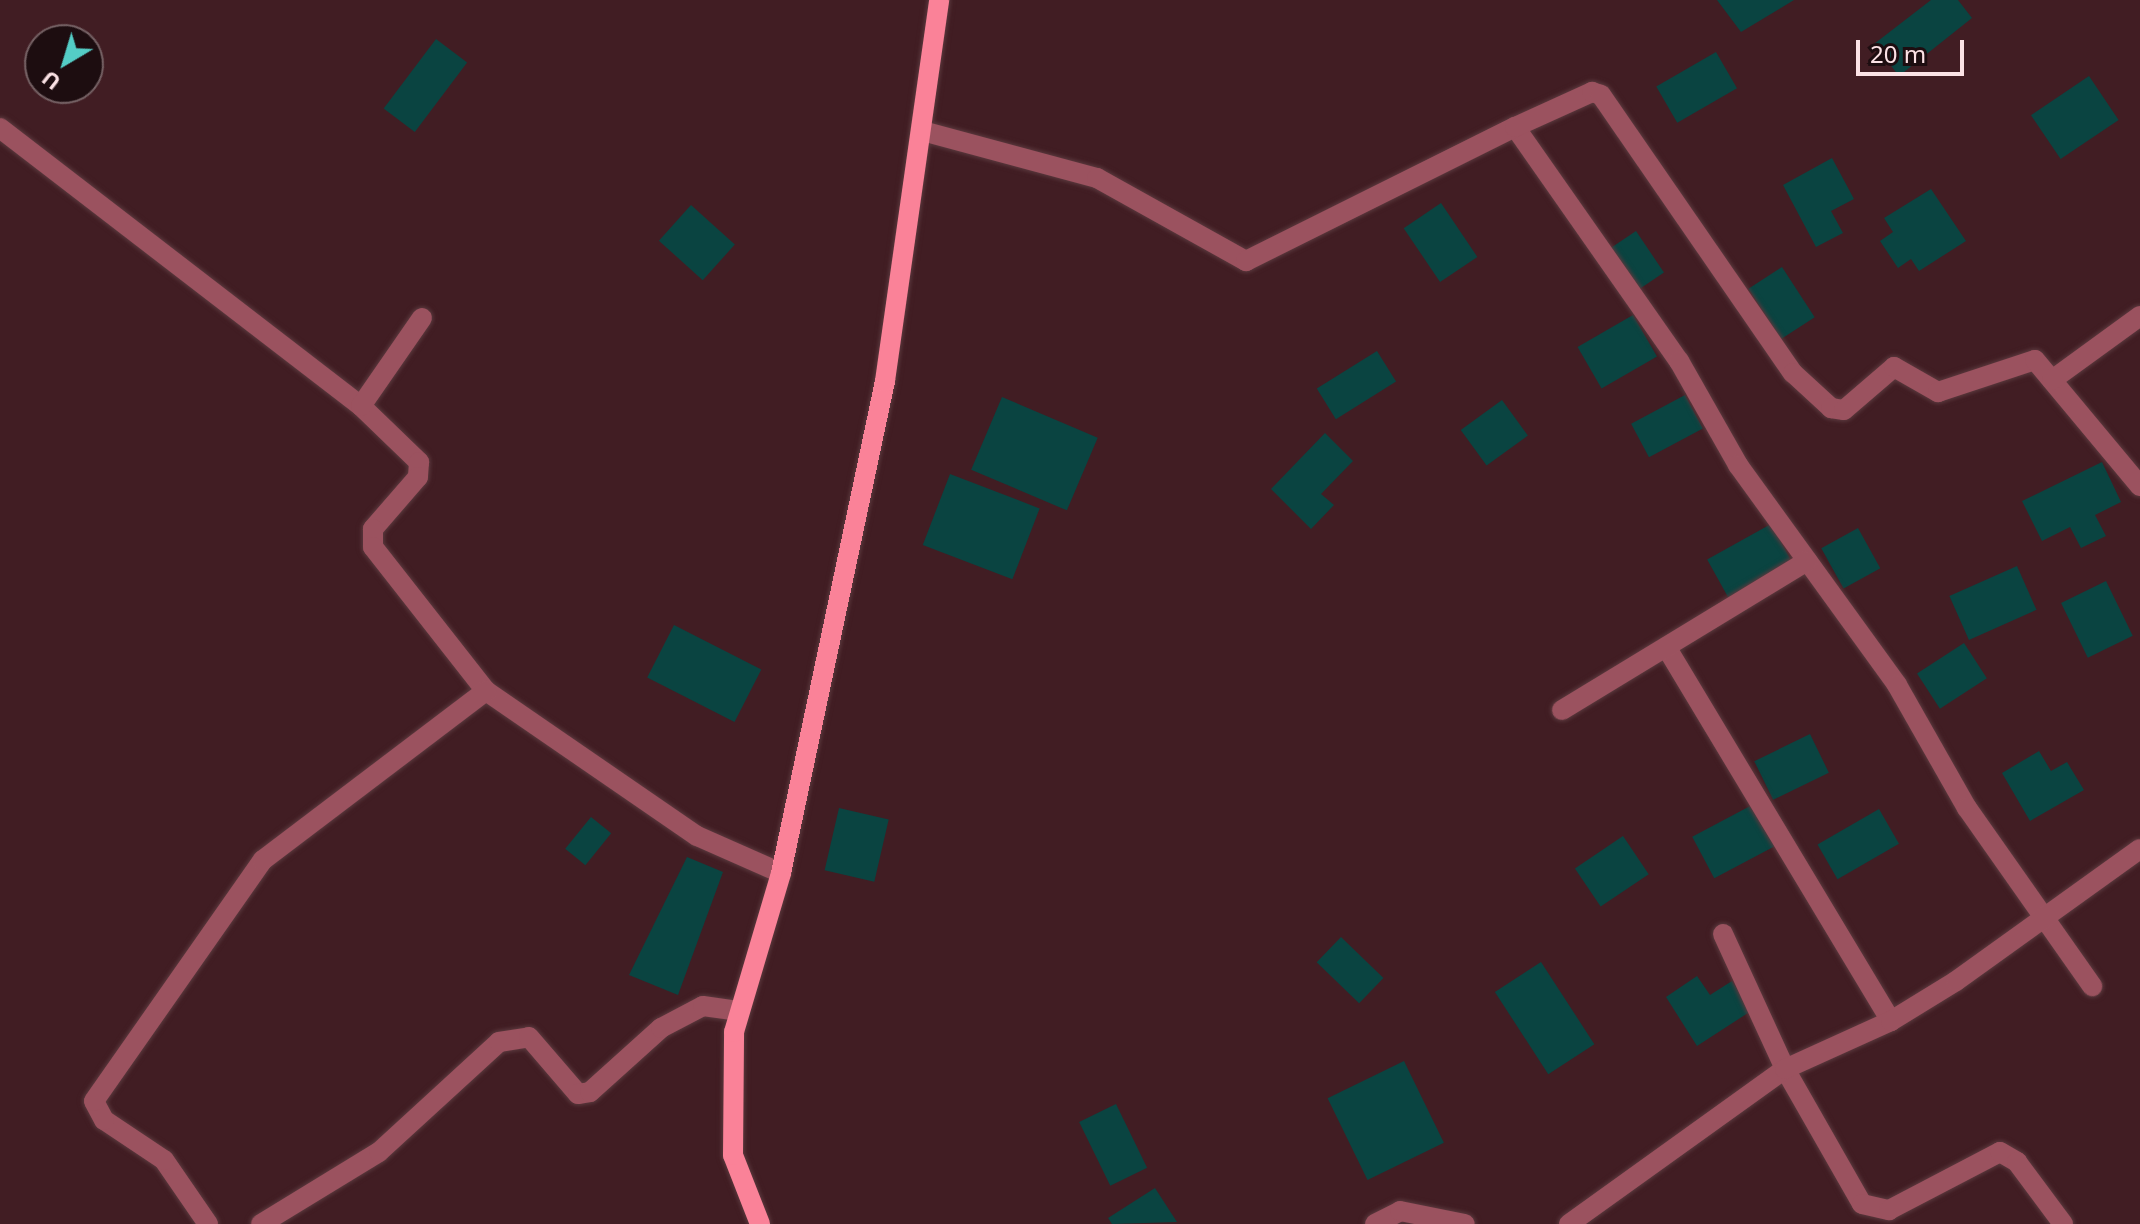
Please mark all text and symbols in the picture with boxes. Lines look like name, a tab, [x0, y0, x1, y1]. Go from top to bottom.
north arrow	[24, 24, 104, 104]
scale bar	[1860, 24, 1968, 74]
text: 20 m	[1870, 37, 1926, 70]
text: U	[35, 64, 66, 98]

